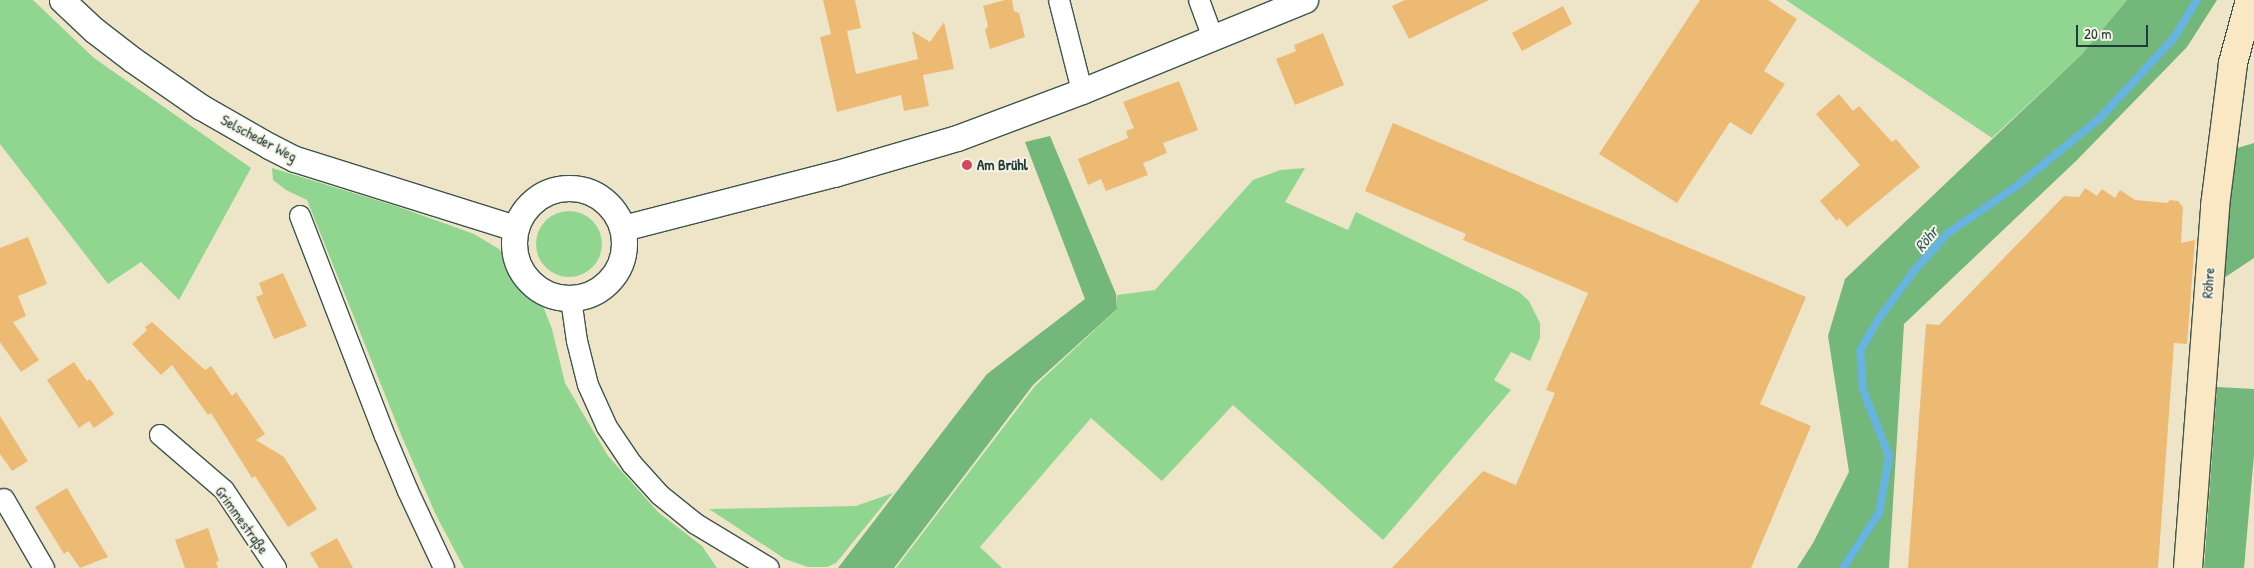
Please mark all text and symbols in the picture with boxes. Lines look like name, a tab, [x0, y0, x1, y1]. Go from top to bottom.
scale bar	[2079, 15, 2152, 47]
text: 20 m	[2084, 23, 2111, 44]
street label: Selscheder Weg	[218, 110, 300, 166]
place label: Am Brühl	[977, 156, 1028, 174]
marker: Am Brühl	[961, 159, 973, 171]
water label: Röhr	[1910, 223, 1942, 255]
street label: Röhre	[2198, 267, 2218, 299]
street label: Grimmestraße	[211, 483, 273, 557]

